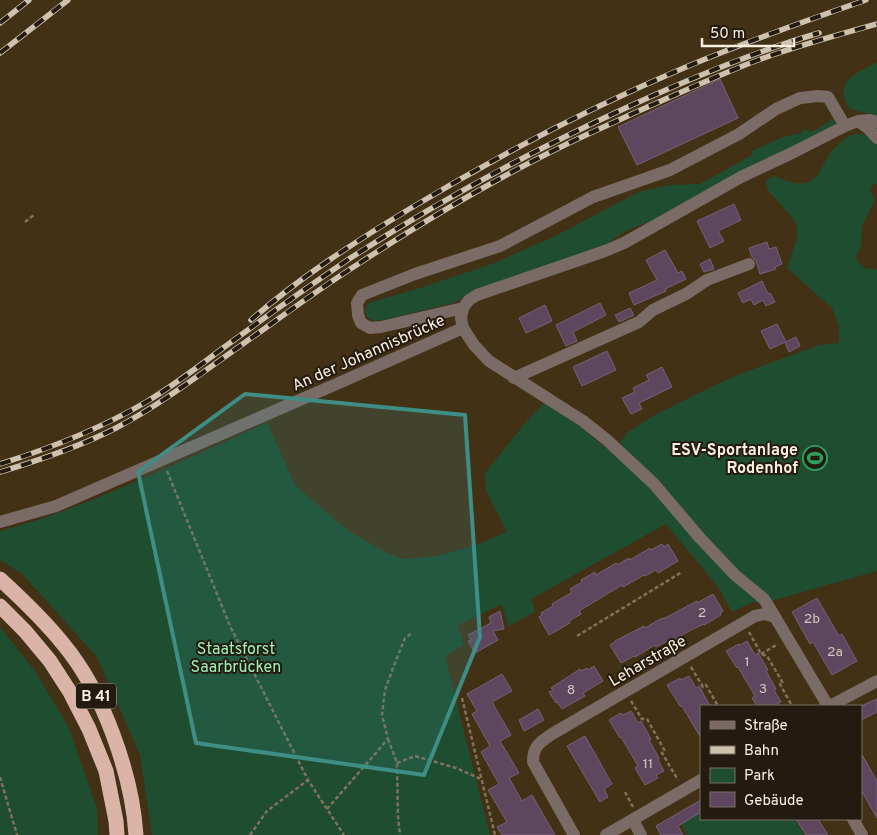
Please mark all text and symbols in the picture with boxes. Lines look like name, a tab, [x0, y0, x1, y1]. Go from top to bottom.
scale bar	[702, 15, 794, 47]
text: 50 m	[710, 25, 745, 44]
street label: An der Johannisbrücke	[289, 311, 448, 397]
place label: ESV-Sportanlage Rodenhof	[671, 441, 798, 479]
sports icon: ESV-Sportanlage Rodenhof	[802, 445, 828, 471]
house number: 2	[698, 605, 706, 622]
house number: 2b	[804, 611, 820, 628]
street label: Leharstraße	[606, 632, 690, 692]
park label: Staatsforst Saarbrücken	[191, 640, 281, 678]
house number: 2a	[827, 644, 843, 661]
house number: 1	[744, 654, 750, 671]
house number: 3	[759, 681, 767, 698]
house number: 8	[567, 682, 575, 699]
road number: B 41	[76, 684, 116, 708]
legend	[700, 705, 862, 820]
text: Straße	[744, 717, 788, 736]
text: Bahn	[744, 742, 779, 761]
house number: 11	[643, 756, 653, 773]
text: Park	[744, 767, 775, 786]
text: Gebäude	[744, 792, 804, 811]

